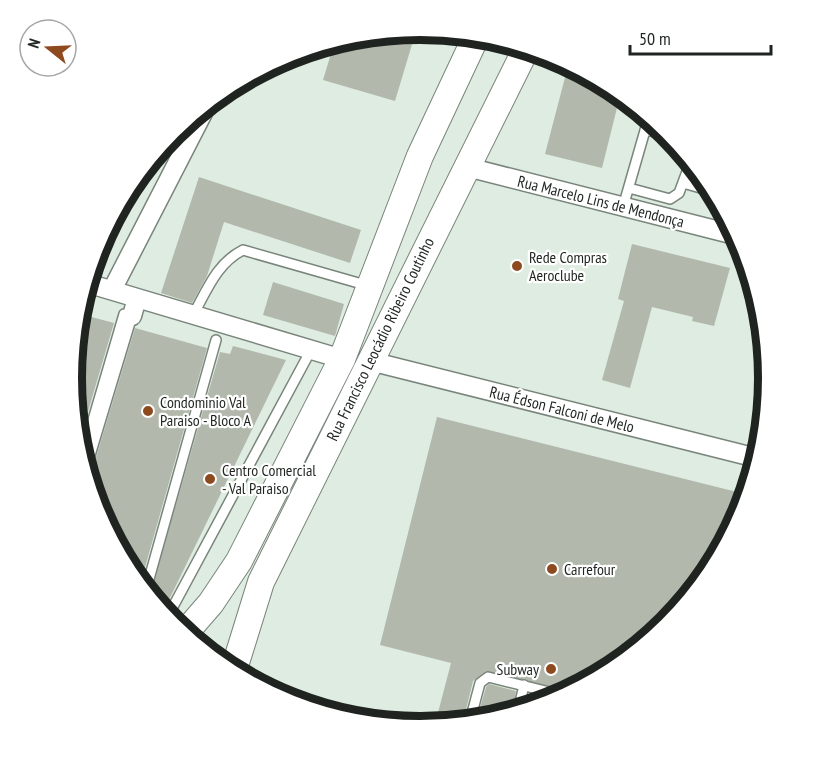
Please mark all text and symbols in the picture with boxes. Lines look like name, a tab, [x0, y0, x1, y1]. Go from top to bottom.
north arrow	[18, 18, 78, 78]
scale bar	[630, 18, 771, 56]
text: 50 m	[639, 27, 671, 50]
text: N	[23, 36, 45, 51]
street label: Rua Marcelo Lins de Mendonça	[516, 171, 686, 231]
street label: Rua Francisco Leocádio Ribeiro Coutinho	[322, 234, 438, 444]
place label: Rede Compras Aeroclube	[529, 247, 607, 285]
marker: Rede Compras Aeroclube	[510, 259, 524, 273]
street label: Rua Édson Falconi de Melo	[488, 381, 636, 437]
place label: Condominio Val Paraiso - Bloco A	[160, 392, 251, 430]
marker: Condominio Val Paraiso - Bloco A	[141, 404, 155, 418]
place label: Centro Comercial - Val Paraiso	[222, 460, 316, 498]
marker: Centro Comercial - Val Paraiso	[203, 472, 217, 486]
place label: Carrefour	[564, 559, 616, 579]
marker: Carrefour	[545, 562, 559, 576]
place label: Subway	[497, 659, 539, 679]
marker: Subway	[544, 662, 558, 676]

